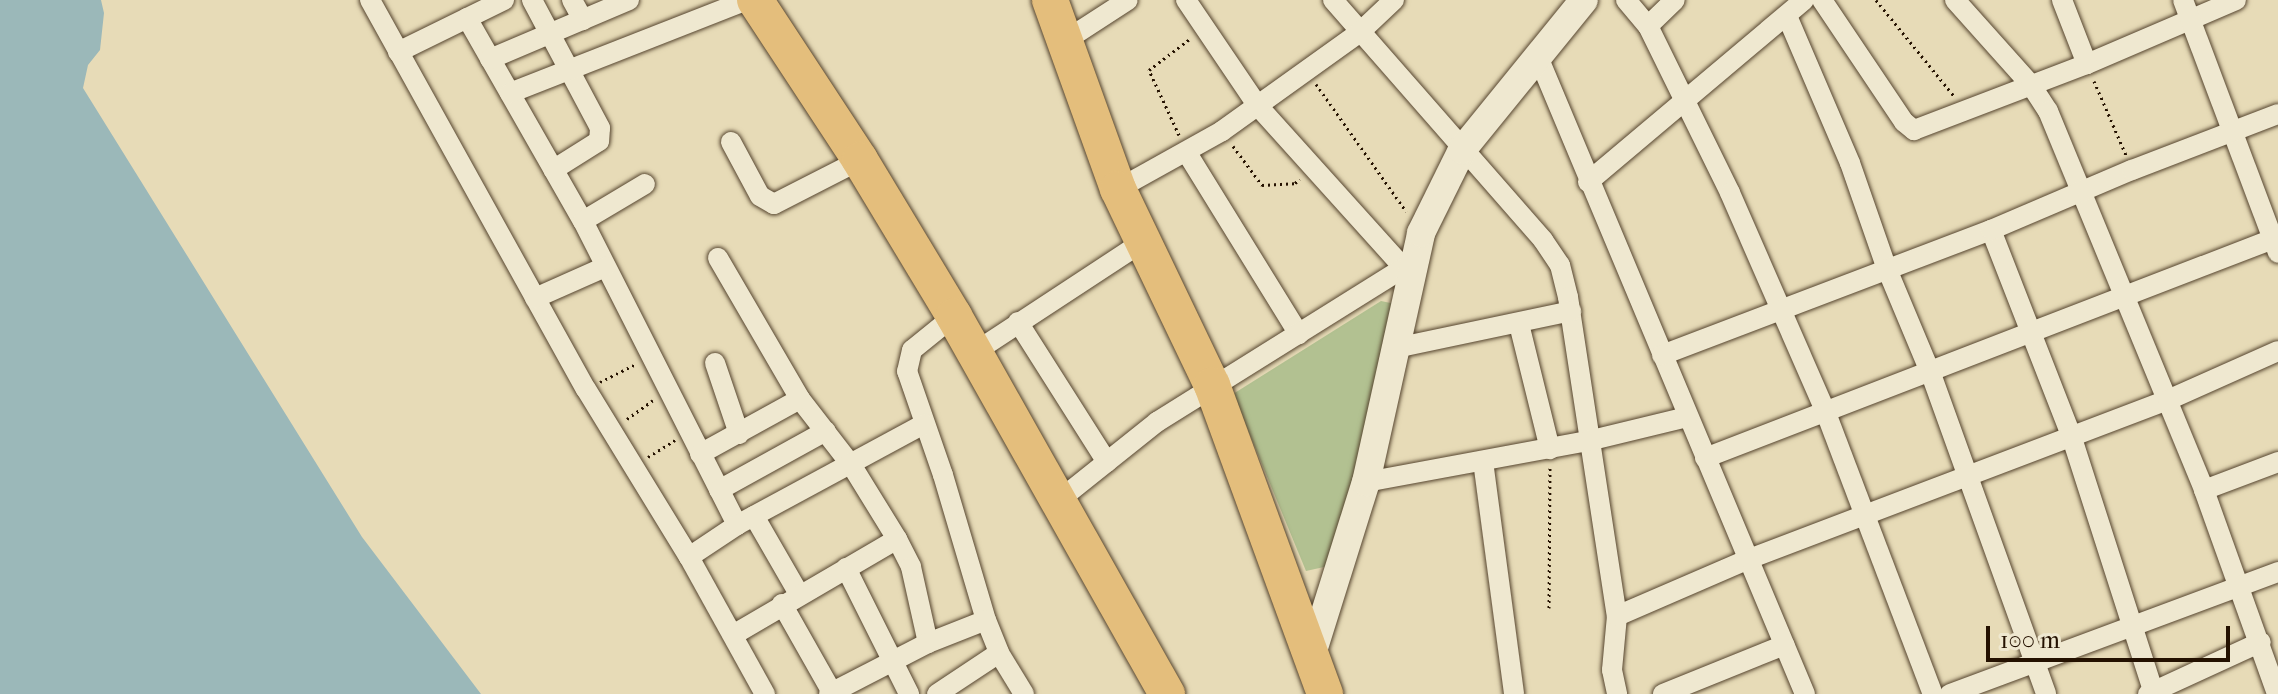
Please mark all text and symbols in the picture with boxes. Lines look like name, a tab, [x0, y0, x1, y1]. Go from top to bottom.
scale bar	[1990, 610, 2234, 660]
text: 100 m	[2000, 626, 2060, 654]

